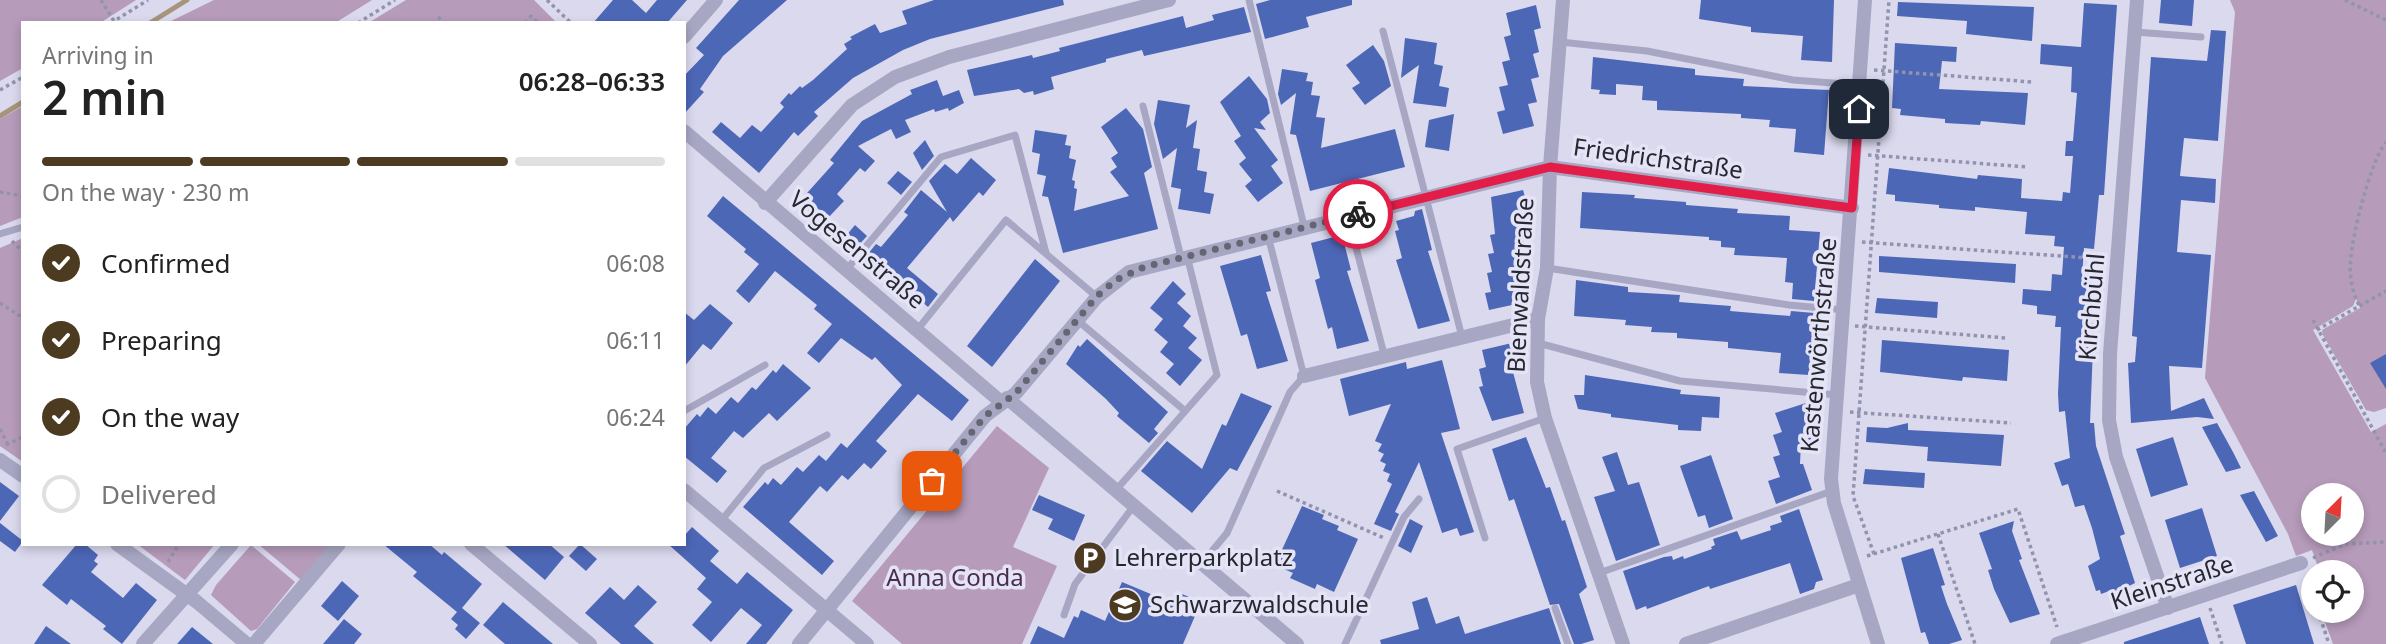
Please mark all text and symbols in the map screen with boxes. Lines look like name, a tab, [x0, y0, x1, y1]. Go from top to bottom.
text: Arriving in	[42, 39, 154, 71]
text: 06:28–06:33	[519, 63, 665, 99]
text: 2 min	[42, 66, 167, 128]
pin	[1829, 79, 1889, 139]
icon: home	[1840, 90, 1878, 128]
street label: Friedrichstraße	[1571, 129, 1745, 186]
text: On the way · 230 m	[42, 176, 249, 208]
courier	[1323, 179, 1393, 249]
street label: Vogesenstraße	[783, 182, 933, 316]
icon: bike	[1339, 195, 1377, 233]
street label: Bienwaldstraße	[1498, 197, 1541, 373]
street label: Kastenwörthstraße	[1792, 236, 1843, 454]
icon: check	[42, 244, 80, 282]
text: Confirmed	[101, 245, 231, 281]
text: 06:08	[606, 247, 665, 279]
street label: Kirchbühl	[2069, 252, 2112, 362]
icon: check	[42, 321, 80, 359]
text: Preparing	[101, 322, 222, 358]
text: 06:11	[606, 324, 665, 356]
icon: check	[42, 398, 80, 436]
text: On the way	[101, 399, 239, 435]
text: 06:24	[606, 401, 665, 433]
pin	[902, 451, 962, 511]
icon: bag	[913, 462, 951, 500]
text: Delivered	[101, 476, 217, 512]
north arrow	[2301, 483, 2364, 546]
map controls	[2301, 483, 2364, 623]
parking icon: Lehrerparkplatz	[1071, 539, 1109, 577]
place label: Lehrerparkplatz	[1114, 540, 1293, 573]
street label: Kleinstraße	[2106, 546, 2237, 617]
park label: Anna Conda	[886, 560, 1024, 593]
button: locate	[2301, 560, 2364, 623]
school or university icon: Schwarzwaldschule	[1106, 586, 1144, 624]
place label: Schwarzwaldschule	[1150, 587, 1369, 620]

